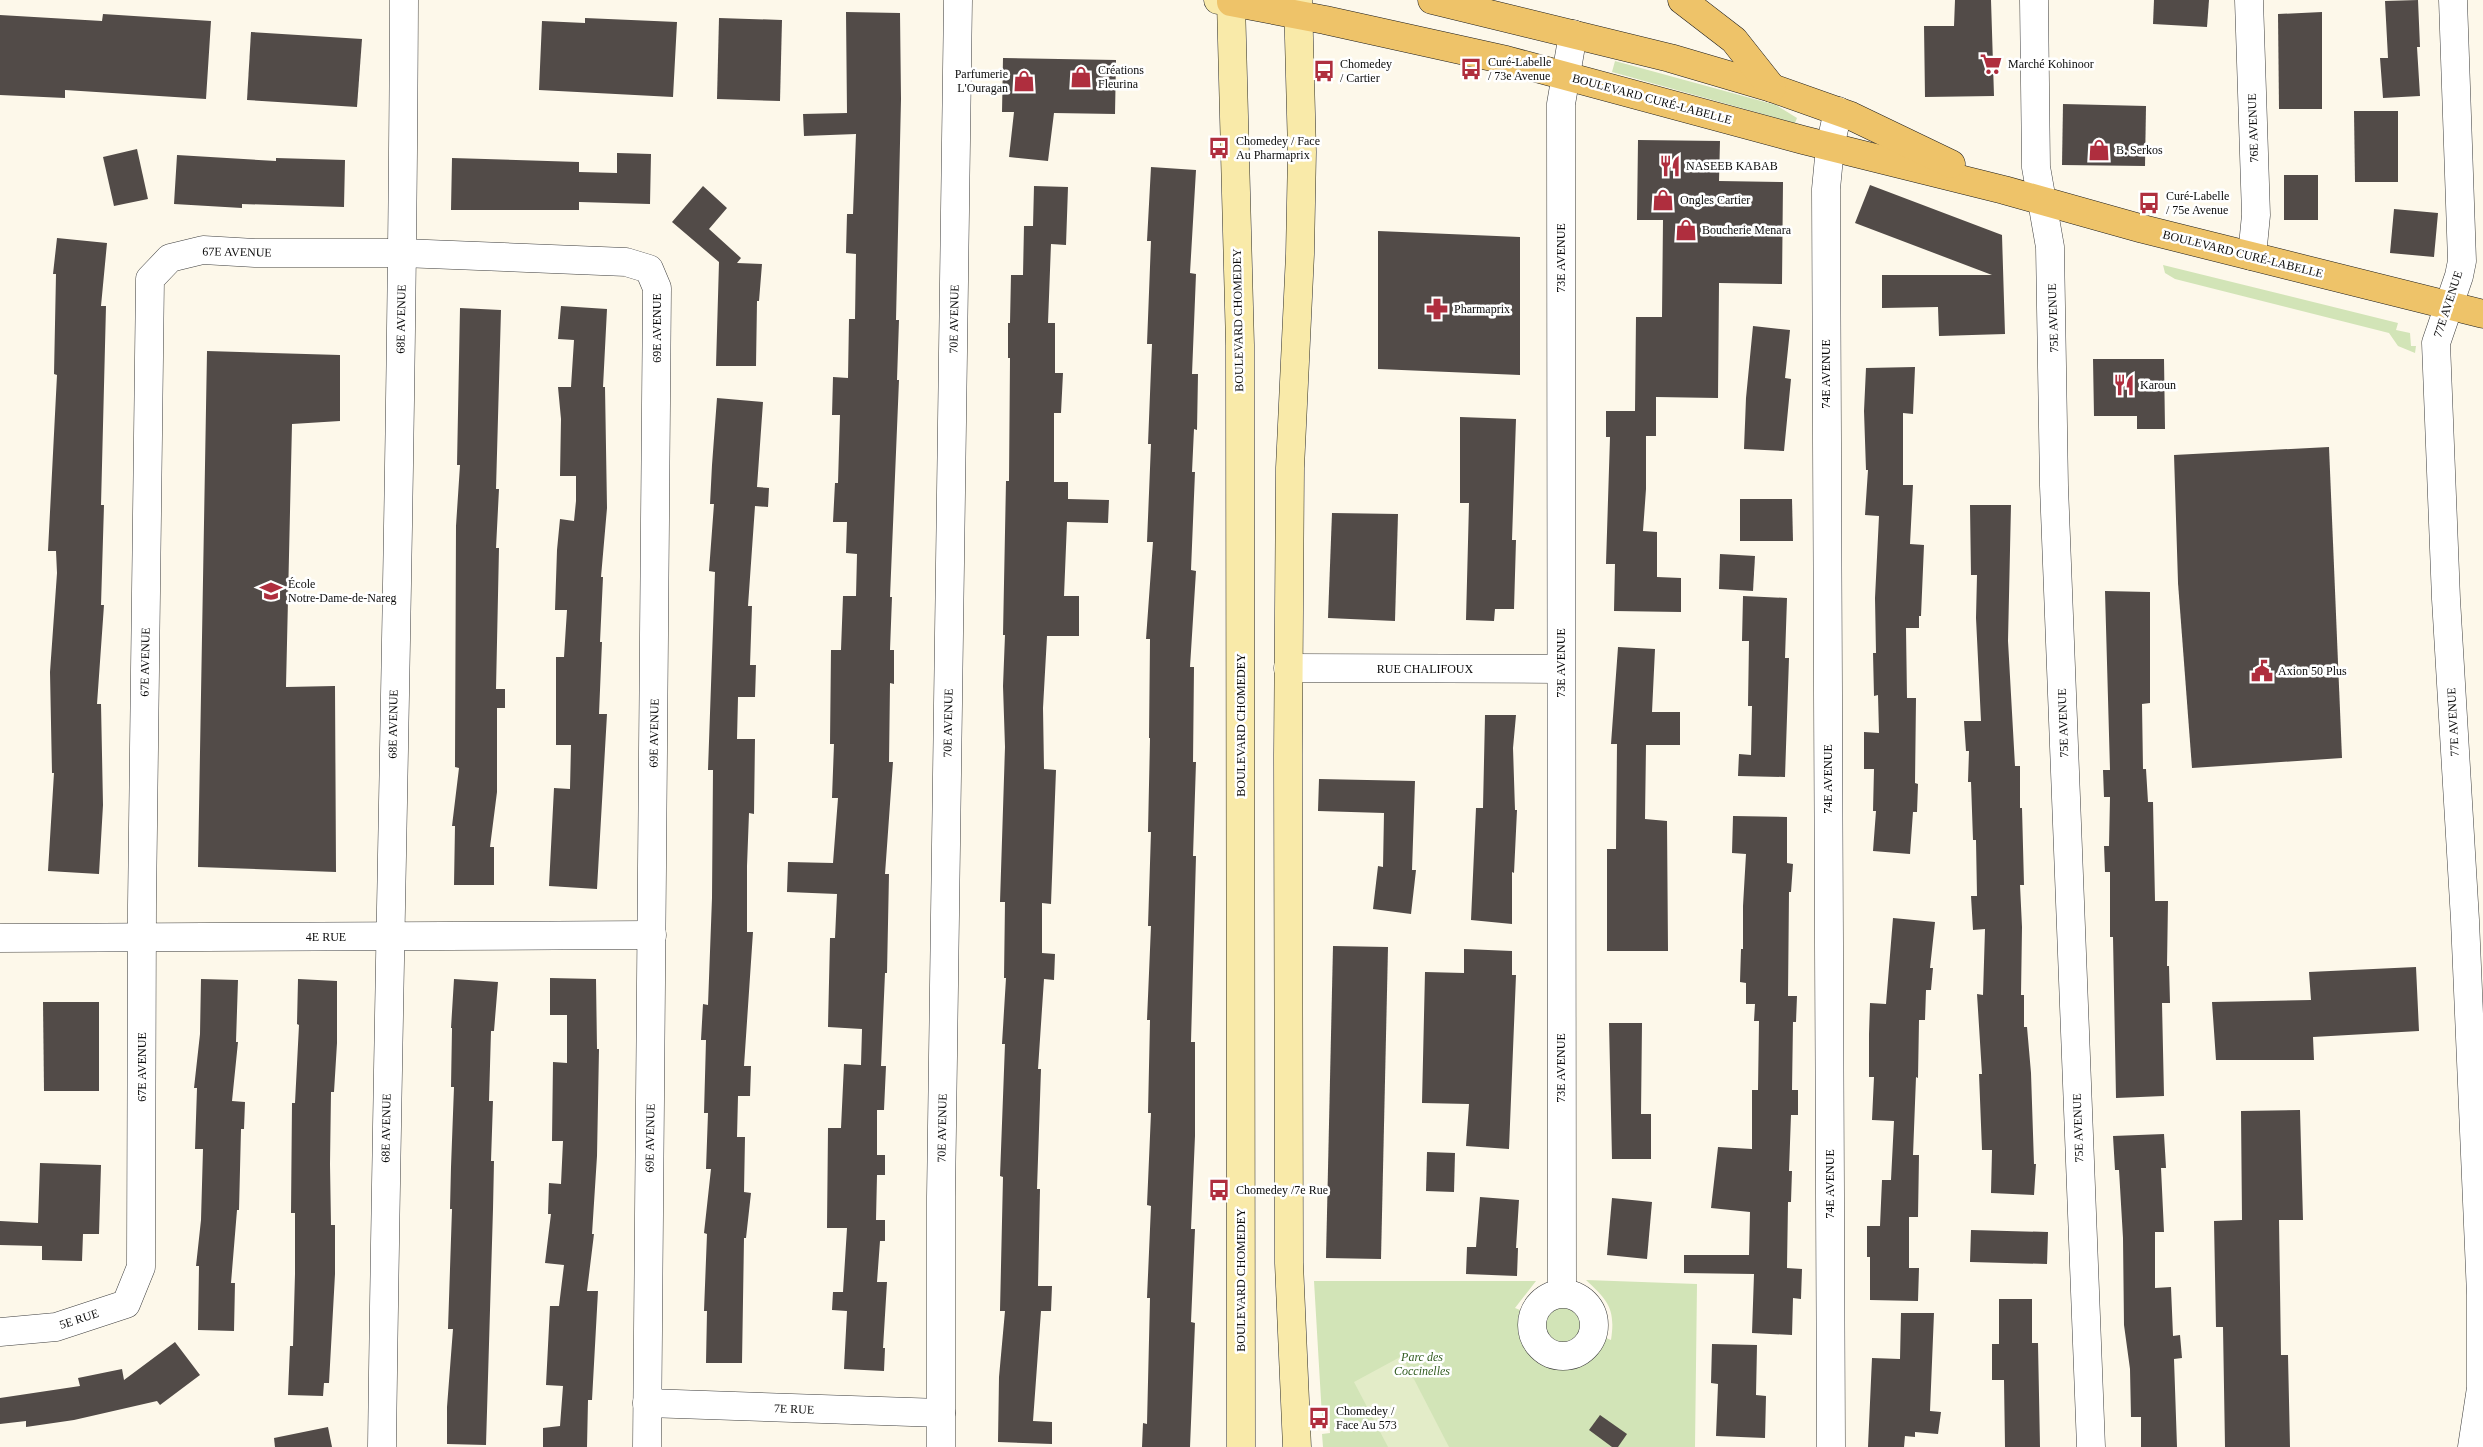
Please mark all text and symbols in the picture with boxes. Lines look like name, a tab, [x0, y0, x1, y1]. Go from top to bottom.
supermarket icon: Marché Kohinoor	[1978, 51, 2004, 77]
place label: Curé-Labelle / 73e Avenue	[1488, 55, 1551, 83]
bus stop icon: Curé-Labelle / 73e Avenue	[1458, 56, 1484, 82]
place label: Chomedey / Cartier	[1340, 57, 1392, 85]
place label: Marché Kohinoor	[2008, 57, 2094, 71]
bus stop icon: Chomedey / Cartier	[1311, 58, 1337, 84]
place label: Créations Fleurina	[1098, 63, 1144, 91]
shop icon: Créations Fleurina	[1068, 64, 1094, 90]
place label: Parfumerie L'Ouragan	[955, 67, 1008, 95]
shop icon: Parfumerie L'Ouragan	[1011, 68, 1037, 94]
street label: BOULEVARD CURÉ-LABELLE	[1571, 71, 1733, 127]
street label: 76E AVENUE	[2245, 93, 2261, 163]
place label: Chomedey / Face Au Pharmaprix	[1236, 134, 1320, 162]
bus stop icon: Chomedey / Face Au Pharmaprix	[1206, 135, 1232, 161]
shop icon: B. Serkos	[2086, 137, 2112, 163]
place label: B. Serkos	[2116, 143, 2163, 157]
restaurant icon: NASEEB KABAB	[1657, 153, 1683, 179]
place label: NASEEB KABAB	[1686, 159, 1778, 173]
shop icon: Ongles Cartier	[1650, 187, 1676, 213]
place label: Curé-Labelle / 75e Avenue	[2166, 189, 2229, 217]
bus stop icon: Curé-Labelle / 75e Avenue	[2136, 190, 2162, 216]
place label: Ongles Cartier	[1680, 193, 1750, 207]
shop icon: Boucherie Menara	[1673, 217, 1699, 243]
street label: 73E AVENUE	[1554, 223, 1568, 293]
place label: Boucherie Menara	[1702, 223, 1792, 237]
street label: BOULEVARD CURÉ-LABELLE	[2161, 227, 2325, 281]
street label: 67E AVENUE	[202, 244, 272, 260]
street label: BOULEVARD CHOMEDEY	[1230, 248, 1246, 392]
street label: 77E AVENUE	[2431, 269, 2465, 339]
street label: 75E AVENUE	[2045, 283, 2061, 353]
street label: 68E AVENUE	[393, 284, 409, 354]
street label: 70E AVENUE	[946, 284, 962, 354]
street label: 69E AVENUE	[650, 293, 664, 363]
pharmacy icon: Pharmaprix	[1424, 296, 1450, 322]
place label: Pharmaprix	[1454, 302, 1510, 316]
street label: 74E AVENUE	[1819, 339, 1833, 409]
restaurant icon: Karoun	[2111, 372, 2137, 398]
place label: Karoun	[2140, 378, 2176, 392]
place label: École Notre-Dame-de-Nareg	[288, 577, 397, 605]
school or university icon: École Notre-Dame-de-Nareg	[258, 578, 284, 604]
street label: 67E AVENUE	[137, 627, 153, 697]
street label: 73E AVENUE	[1554, 628, 1568, 698]
street label: BOULEVARD CHOMEDEY	[1234, 653, 1248, 797]
public building icon: Axion 50 Plus	[2249, 658, 2275, 684]
street label: RUE CHALIFOUX	[1377, 662, 1473, 676]
place label: Axion 50 Plus	[2278, 664, 2347, 678]
street label: 77E AVENUE	[2444, 687, 2462, 757]
street label: 70E AVENUE	[940, 688, 956, 758]
street label: 75E AVENUE	[2055, 688, 2071, 758]
street label: 68E AVENUE	[385, 689, 401, 759]
street label: 69E AVENUE	[646, 698, 662, 768]
street label: 74E AVENUE	[1821, 744, 1835, 814]
street label: 4E RUE	[306, 930, 346, 944]
street label: 67E AVENUE	[135, 1032, 149, 1102]
street label: 73E AVENUE	[1554, 1033, 1568, 1103]
street label: 68E AVENUE	[378, 1093, 394, 1163]
street label: 70E AVENUE	[934, 1093, 950, 1163]
street label: 75E AVENUE	[2070, 1093, 2086, 1163]
street label: 69E AVENUE	[642, 1103, 658, 1173]
street label: 74E AVENUE	[1823, 1149, 1837, 1219]
bus stop icon: Chomedey /7e Rue	[1206, 1177, 1232, 1203]
place label: Chomedey /7e Rue	[1236, 1183, 1328, 1197]
street label: BOULEVARD CHOMEDEY	[1234, 1208, 1248, 1352]
street label: 5E RUE	[58, 1306, 100, 1332]
park label: Parc des Coccinelles	[1394, 1350, 1450, 1378]
street label: 7E RUE	[774, 1401, 814, 1417]
place label: Chomedey / Face Au 573	[1336, 1404, 1397, 1432]
bus stop icon: Chomedey / Face Au 573	[1306, 1405, 1332, 1431]

